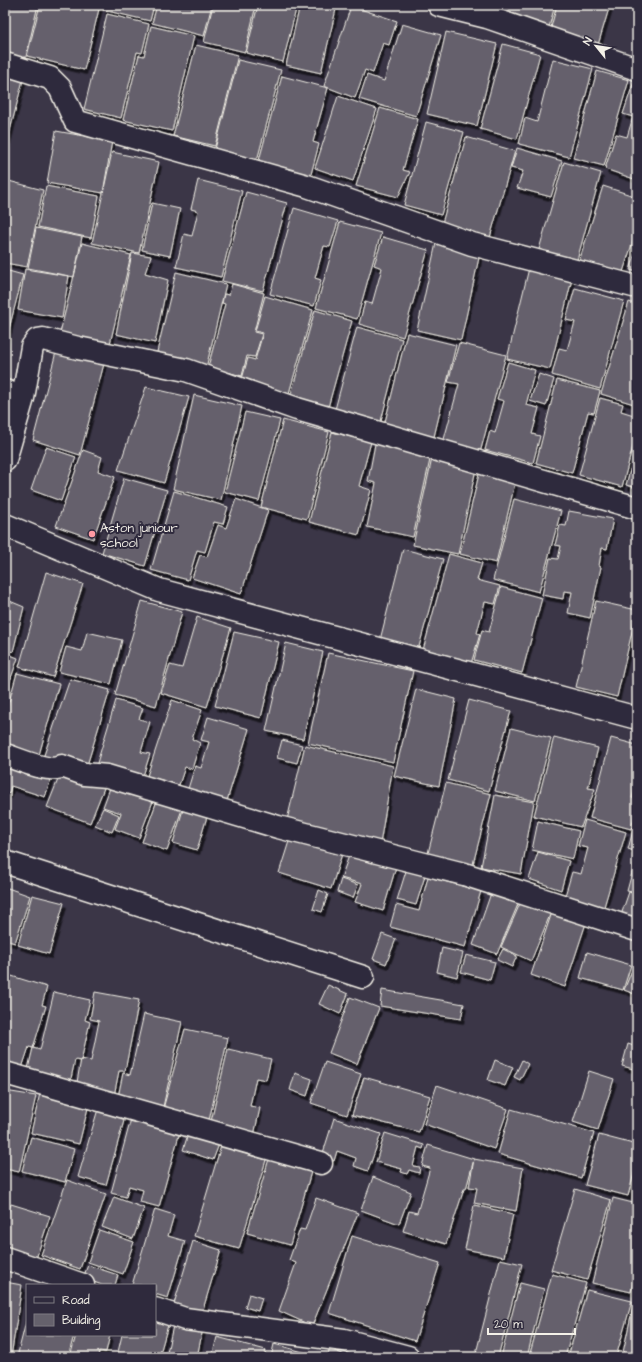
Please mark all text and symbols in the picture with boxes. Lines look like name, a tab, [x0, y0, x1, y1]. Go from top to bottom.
north arrow	[576, 26, 616, 66]
text: N	[580, 34, 596, 48]
place label: Aston juniour school	[100, 519, 178, 552]
marker: Aston juniour school	[87, 529, 97, 539]
legend	[26, 1284, 156, 1336]
text: Road	[62, 1292, 90, 1309]
scale bar	[488, 1310, 575, 1336]
text: Building	[62, 1312, 100, 1330]
text: 20 m	[494, 1316, 523, 1333]

